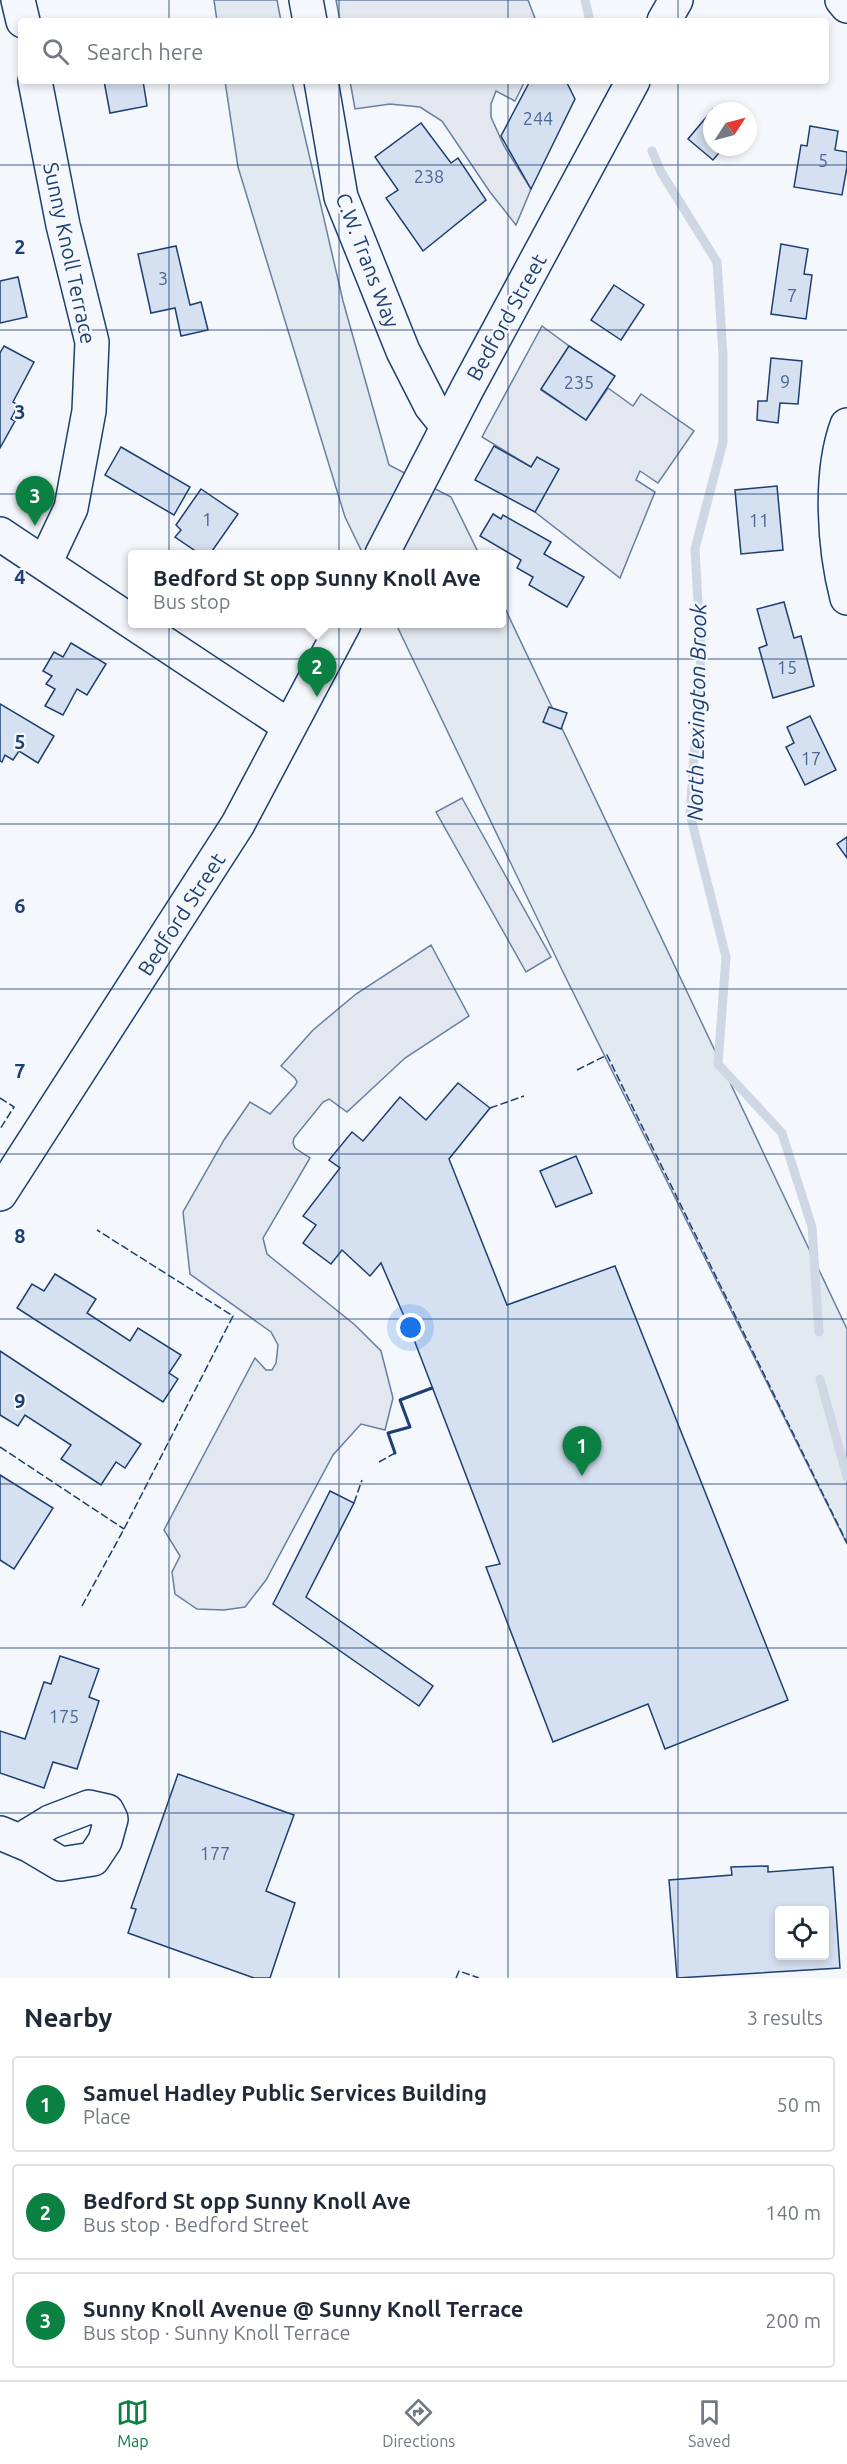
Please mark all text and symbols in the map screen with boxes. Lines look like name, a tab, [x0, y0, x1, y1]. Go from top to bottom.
search box	[18, 18, 829, 84]
icon: search	[39, 35, 72, 68]
text: Search here	[87, 39, 203, 64]
north arrow	[703, 102, 757, 156]
house number: 244	[523, 108, 553, 128]
house number: 5	[818, 150, 828, 170]
street label: Sunny Knoll Terrace	[39, 160, 101, 346]
house number: 238	[414, 166, 444, 186]
street label: C.W. Trans Way	[331, 189, 405, 331]
text: 2	[14, 235, 26, 258]
street label: Bedford Street	[461, 249, 551, 385]
house number: 3	[158, 268, 168, 288]
house number: 7	[787, 285, 797, 305]
house number: 9	[780, 371, 790, 391]
house number: 235	[564, 372, 594, 392]
text: 3	[14, 400, 26, 423]
pin: 3	[15, 476, 54, 526]
house number: 1	[202, 509, 212, 529]
house number: 11	[749, 510, 769, 530]
popup	[128, 550, 506, 628]
text: 4	[14, 565, 26, 588]
text: Bedford St opp Sunny Knoll Ave	[153, 565, 481, 590]
text: Bus stop	[153, 590, 230, 613]
water label: North Lexington Brook	[682, 602, 710, 821]
pin: 2	[298, 648, 336, 697]
house number: 15	[777, 657, 797, 677]
text: 5	[14, 730, 26, 753]
house number: 17	[801, 748, 821, 768]
street label: Bedford Street	[133, 848, 229, 980]
text: 6	[14, 894, 26, 917]
text: 7	[14, 1059, 26, 1082]
text: 8	[14, 1224, 26, 1247]
your location	[396, 1313, 425, 1342]
text: 9	[14, 1389, 26, 1412]
pin: 1	[562, 1426, 602, 1476]
house number: 175	[49, 1706, 79, 1726]
house number: 177	[200, 1843, 230, 1863]
map controls	[775, 1906, 829, 1960]
button: locate	[775, 1906, 829, 1960]
text: Nearby	[24, 2003, 112, 2032]
text: 3 results	[747, 2006, 823, 2029]
text: Samuel Hadley Public Services Building	[83, 2080, 487, 2105]
text: 1	[40, 2093, 51, 2116]
text: 50 m	[777, 2093, 821, 2116]
text: Place	[83, 2105, 131, 2128]
text: Bedford St opp Sunny Knoll Ave	[83, 2188, 411, 2213]
text: 2	[40, 2201, 51, 2224]
text: 140 m	[765, 2201, 821, 2224]
text: Bus stop · Bedford Street	[83, 2213, 309, 2236]
text: Sunny Knoll Avenue @ Sunny Knoll Terrace	[83, 2296, 523, 2321]
text: 3	[40, 2309, 51, 2332]
text: 200 m	[765, 2309, 821, 2332]
text: Bus stop · Sunny Knoll Terrace	[83, 2321, 350, 2344]
tab: Map	[116, 2396, 149, 2450]
tab: Directions	[382, 2396, 455, 2450]
tab: Saved	[688, 2396, 731, 2450]

